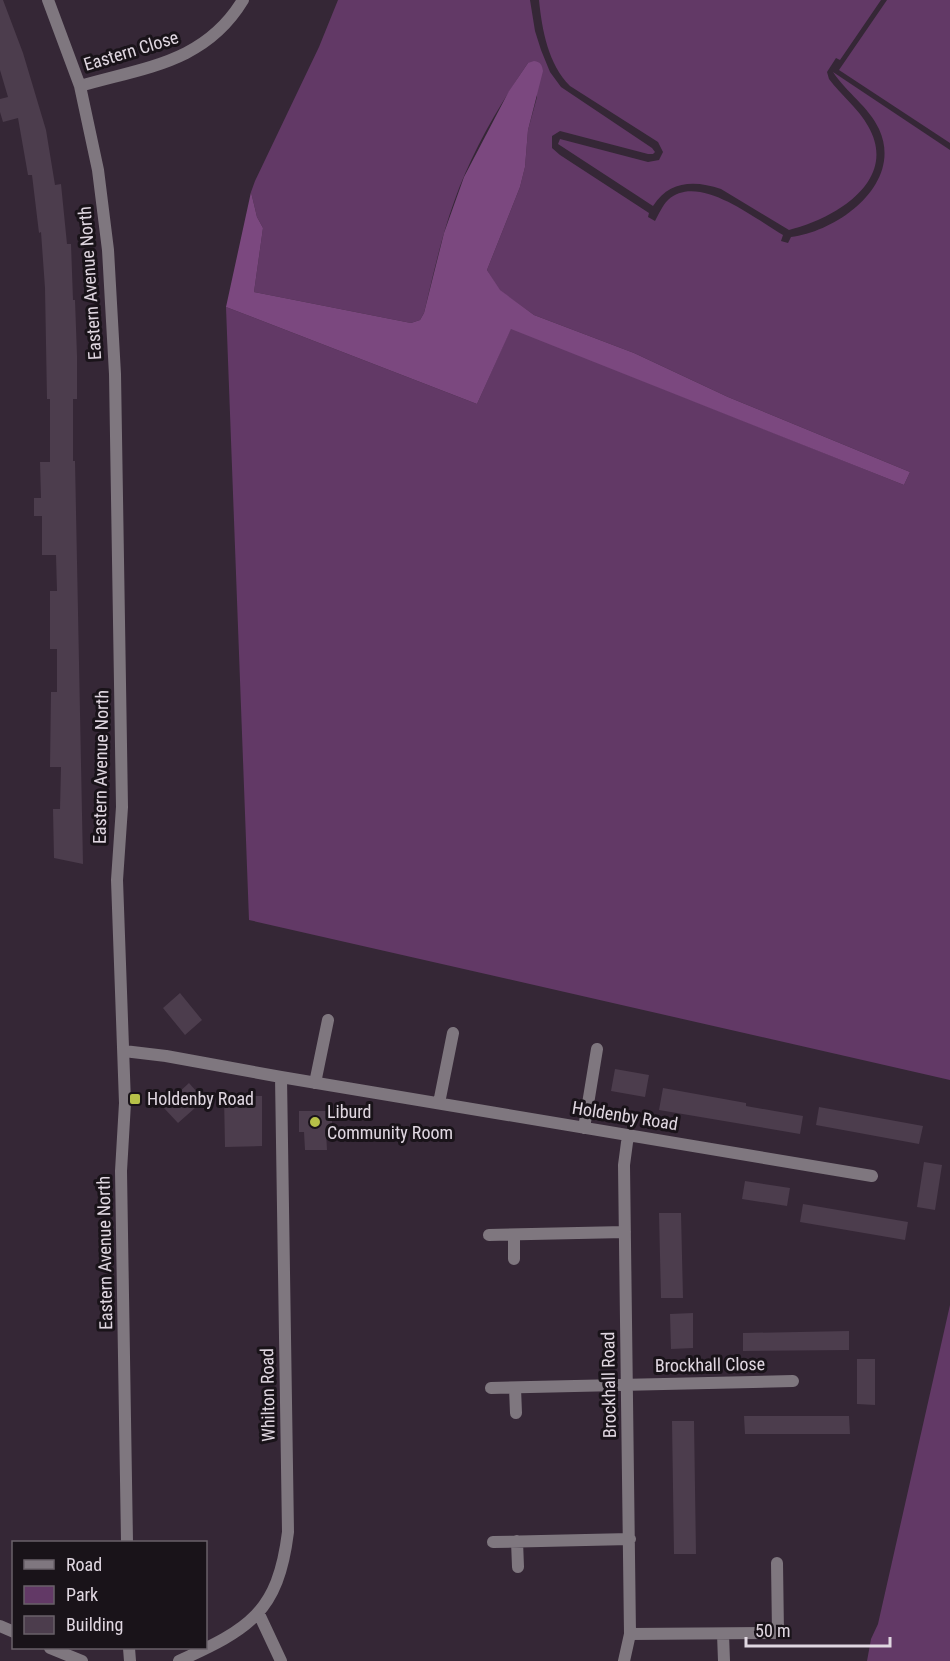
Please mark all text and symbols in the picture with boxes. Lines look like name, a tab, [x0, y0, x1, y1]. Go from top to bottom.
street label: Eastern Close	[81, 26, 181, 75]
street label: Eastern Avenue North	[74, 206, 105, 361]
street label: Eastern Avenue North	[89, 690, 112, 844]
place label: Holdenby Road	[147, 1088, 254, 1109]
marker: Holdenby Road	[128, 1092, 142, 1106]
street label: Holdenby Road	[571, 1097, 680, 1134]
place label: Liburd Community Room	[327, 1101, 453, 1143]
marker: Liburd Community Room	[308, 1115, 322, 1129]
street label: Eastern Avenue North	[93, 1176, 116, 1330]
street label: Brockhall Road	[597, 1332, 620, 1438]
street label: Whilton Road	[256, 1348, 279, 1442]
street label: Brockhall Close	[655, 1353, 765, 1376]
legend	[12, 1541, 207, 1649]
text: Road	[66, 1554, 102, 1575]
text: Park	[66, 1584, 98, 1605]
scale bar	[746, 1610, 890, 1648]
text: Building	[66, 1614, 123, 1635]
text: 50 m	[755, 1620, 790, 1641]

